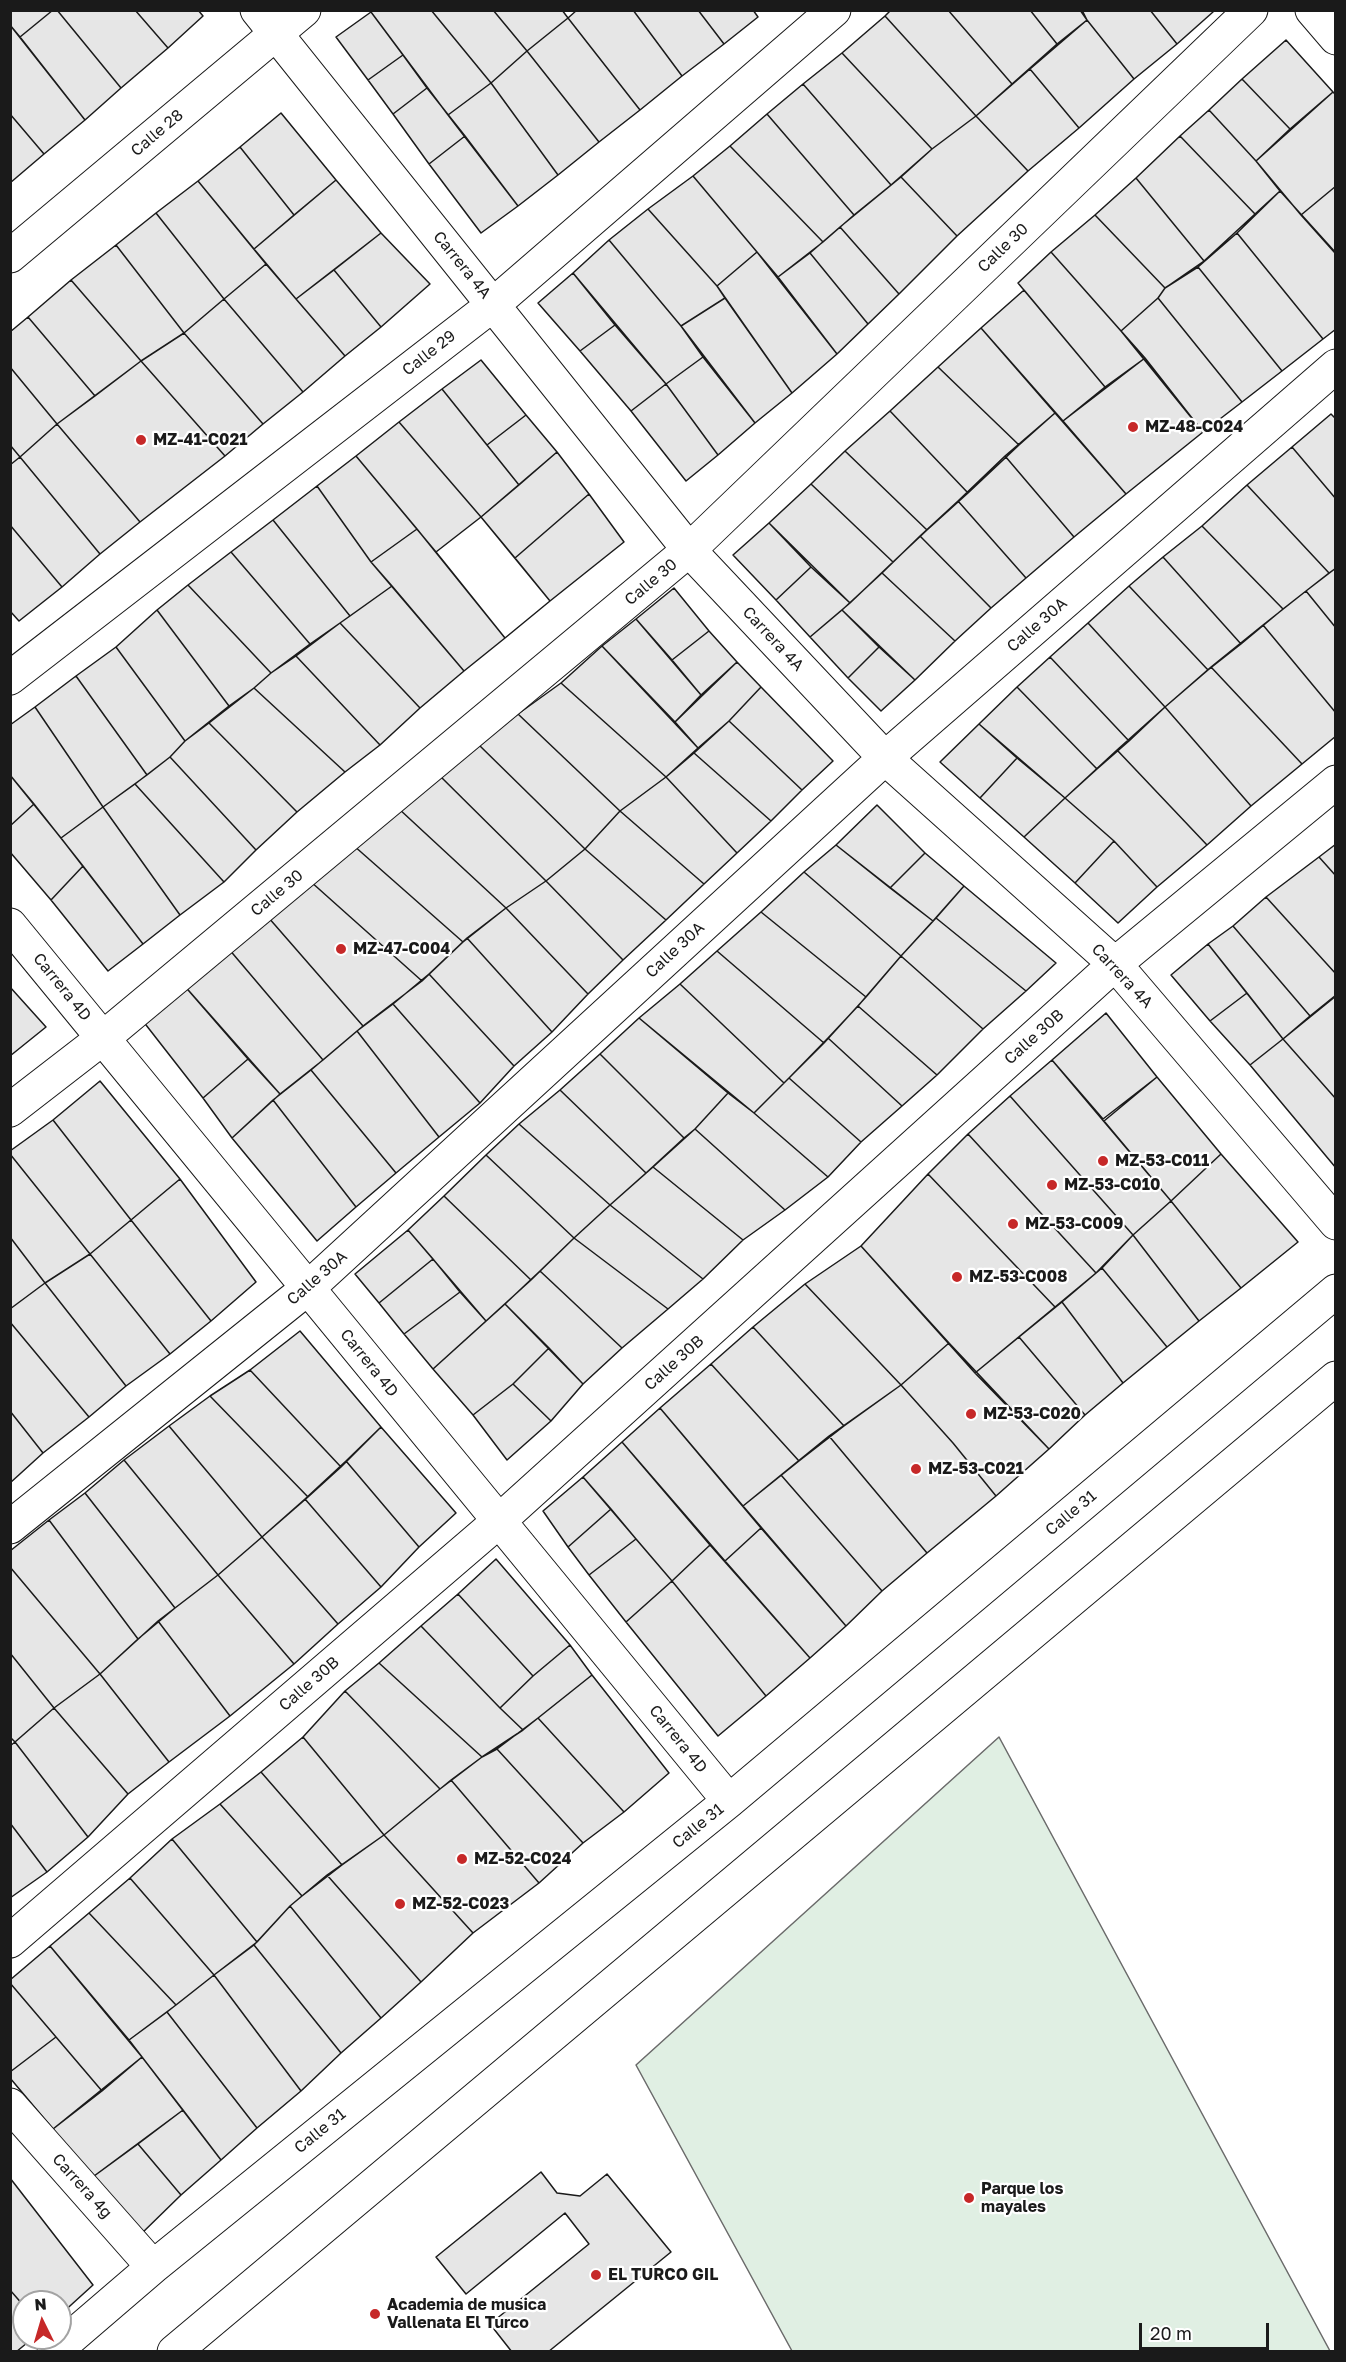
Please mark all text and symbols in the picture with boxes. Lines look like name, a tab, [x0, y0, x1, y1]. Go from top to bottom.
street label: Calle 28	[127, 106, 187, 160]
street label: Calle 30	[974, 219, 1032, 277]
street label: Carrera 4A	[429, 227, 495, 303]
street label: Calle 29	[399, 326, 459, 380]
place label: MZ-48-C024	[1145, 417, 1243, 437]
marker: MZ-48-C024	[1126, 420, 1140, 434]
place label: MZ-41-C021	[153, 430, 247, 450]
marker: MZ-41-C021	[134, 433, 148, 447]
street label: Calle 30	[621, 555, 681, 609]
street label: Calle 30A	[1003, 594, 1071, 656]
street label: Carrera 4A	[738, 603, 808, 675]
street label: Calle 30	[247, 866, 307, 920]
street label: Calle 30A	[642, 918, 708, 982]
place label: MZ-47-C004	[353, 939, 450, 959]
street label: Carrera 4A	[1087, 940, 1157, 1012]
marker: MZ-47-C004	[334, 942, 348, 956]
street label: Carrera 4D	[29, 949, 95, 1025]
street label: Calle 30B	[1000, 1005, 1068, 1069]
place label: MZ-53-C011	[1115, 1151, 1209, 1171]
marker: MZ-53-C011	[1096, 1154, 1110, 1168]
place label: MZ-53-C010	[1064, 1175, 1160, 1195]
marker: MZ-53-C010	[1045, 1178, 1059, 1192]
place label: MZ-53-C009	[1025, 1214, 1123, 1234]
marker: MZ-53-C009	[1006, 1217, 1020, 1231]
street label: Calle 30A	[283, 1247, 351, 1309]
place label: MZ-53-C008	[969, 1267, 1067, 1287]
marker: MZ-53-C008	[950, 1270, 964, 1284]
street label: Carrera 4D	[336, 1325, 402, 1401]
street label: Calle 30B	[640, 1331, 708, 1395]
place label: MZ-53-C020	[983, 1404, 1081, 1424]
marker: MZ-53-C020	[964, 1407, 978, 1421]
place label: MZ-53-C021	[928, 1459, 1024, 1479]
marker: MZ-53-C021	[909, 1462, 923, 1476]
street label: Calle 31	[1042, 1486, 1100, 1540]
street label: Calle 30B	[275, 1653, 343, 1715]
street label: Carrera 4D	[645, 1701, 711, 1777]
street label: Calle 31	[668, 1800, 728, 1852]
place label: MZ-52-C024	[474, 1849, 572, 1869]
marker: MZ-52-C024	[455, 1852, 469, 1866]
place label: MZ-52-C023	[412, 1894, 509, 1914]
marker: MZ-52-C023	[393, 1897, 407, 1911]
street label: Calle 31	[290, 2105, 350, 2157]
street label: Carrera 4g	[48, 2150, 116, 2222]
place label: Parque los mayales	[981, 2179, 1063, 2217]
marker: Parque los mayales	[962, 2191, 976, 2205]
place label: EL TURCO GIL	[608, 2265, 718, 2285]
marker: EL TURCO GIL	[589, 2268, 603, 2282]
north arrow	[12, 2290, 72, 2350]
text: N	[34, 2294, 48, 2315]
place label: Academia de musica Vallenata El Turco	[387, 2295, 546, 2333]
marker: Academia de musica Vallenata El Turco	[368, 2307, 382, 2321]
scale bar	[1142, 2311, 1272, 2349]
text: 20 m	[1150, 2322, 1192, 2344]

